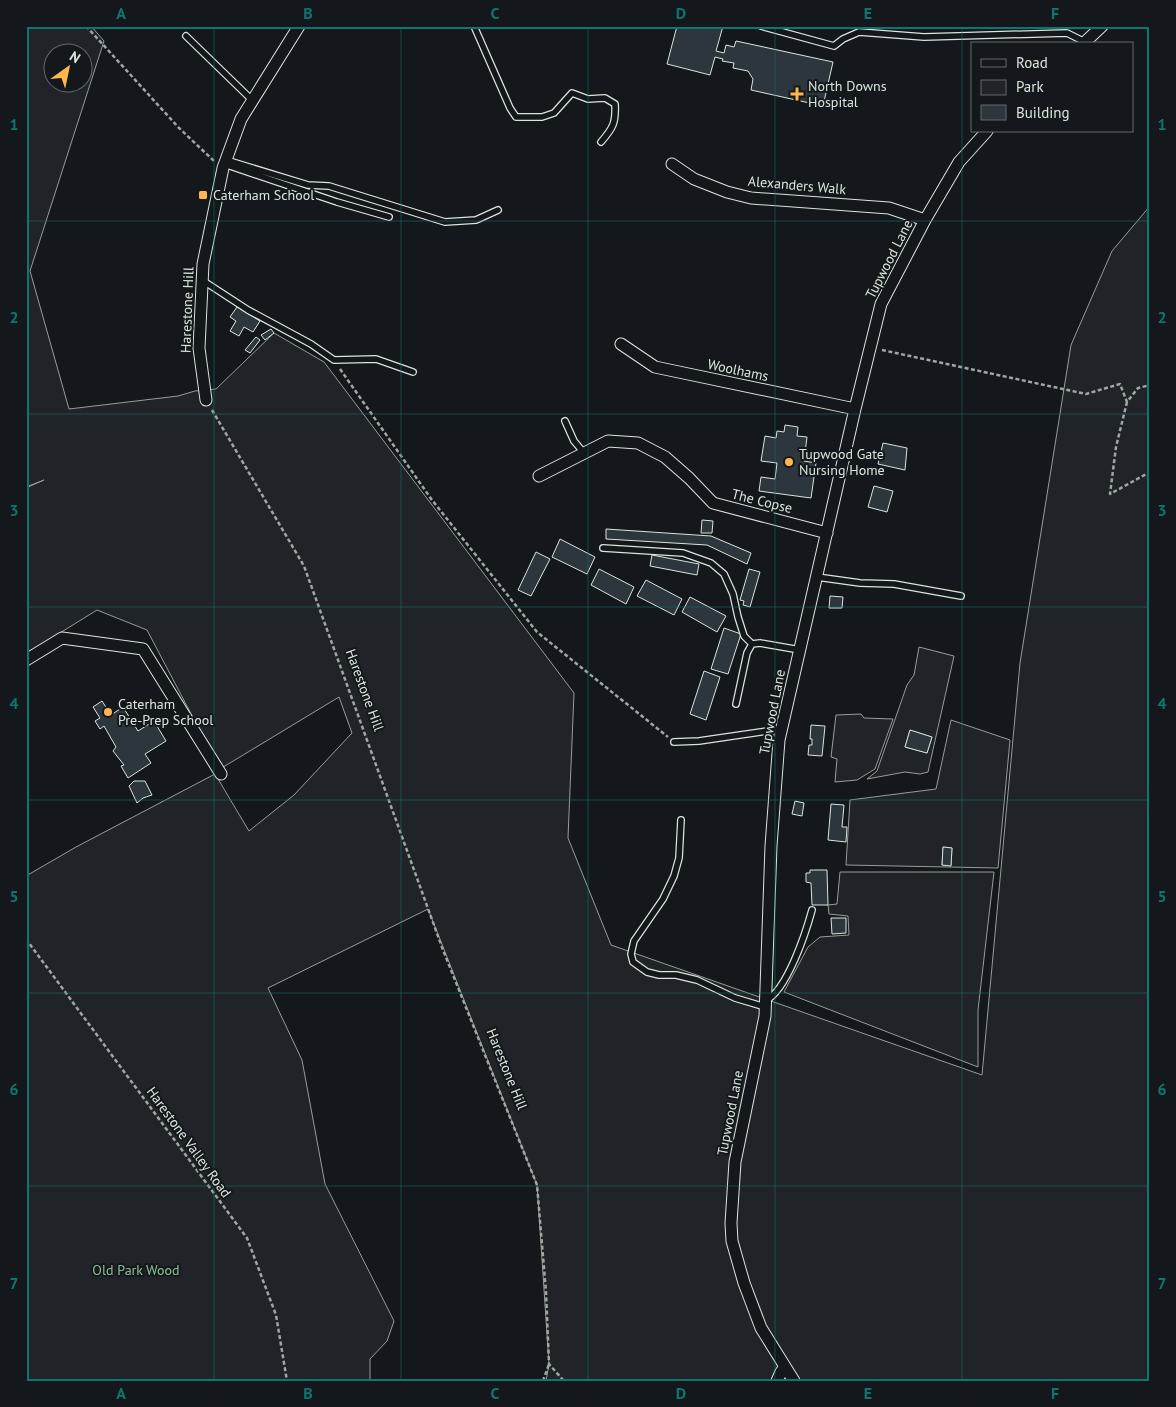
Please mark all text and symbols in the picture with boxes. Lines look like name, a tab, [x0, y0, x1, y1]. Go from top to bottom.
text: A	[116, 3, 126, 23]
text: B	[303, 3, 313, 23]
text: C	[491, 3, 500, 23]
text: D	[676, 3, 686, 23]
text: E	[864, 3, 872, 23]
text: F	[1051, 3, 1059, 23]
north arrow	[42, 42, 92, 92]
legend	[971, 42, 1134, 132]
text: N	[66, 47, 84, 67]
text: Road	[1016, 53, 1048, 72]
place label: North Downs Hospital	[808, 77, 887, 111]
text: Park	[1016, 77, 1044, 96]
marker: North Downs Hospital	[790, 87, 804, 101]
text: Building	[1016, 103, 1070, 122]
text: 1	[9, 114, 19, 134]
text: 1	[1157, 114, 1167, 134]
street label: Alexanders Walk	[747, 172, 847, 198]
place label: Caterham School	[213, 186, 314, 204]
marker: Caterham School	[197, 189, 209, 201]
street label: Tupwood Lane	[861, 216, 917, 302]
street label: Harestone Hill	[177, 267, 197, 353]
text: 2	[9, 307, 19, 327]
text: 2	[1157, 307, 1167, 327]
street label: Woolhams	[706, 355, 770, 385]
place label: Tupwood Gate Nursing Home	[799, 445, 885, 479]
marker: Tupwood Gate Nursing Home	[783, 456, 795, 468]
street label: The Copse	[730, 485, 794, 517]
text: 3	[9, 500, 19, 520]
text: 3	[1157, 500, 1167, 520]
street label: Harestone Hill	[342, 646, 388, 734]
street label: Tupwood Lane	[755, 668, 789, 756]
text: 4	[9, 693, 19, 713]
text: 4	[1157, 693, 1167, 713]
place label: Caterham Pre-Prep School	[118, 695, 213, 729]
marker: Caterham Pre-Prep School	[102, 706, 114, 718]
text: 5	[9, 886, 19, 906]
text: 5	[1157, 886, 1167, 906]
street label: Harestone Hill	[483, 1026, 531, 1112]
street label: Tupwood Lane	[713, 1069, 747, 1157]
text: 6	[9, 1079, 19, 1099]
text: 6	[1157, 1079, 1167, 1099]
street label: Harestone Valley Road	[143, 1083, 235, 1201]
park label: Old Park Wood	[92, 1261, 180, 1279]
text: 7	[9, 1273, 19, 1293]
text: 7	[1157, 1273, 1167, 1293]
text: A	[116, 1383, 126, 1403]
text: B	[303, 1383, 313, 1403]
text: C	[491, 1383, 500, 1403]
text: D	[676, 1383, 686, 1403]
text: E	[864, 1383, 872, 1403]
text: F	[1051, 1383, 1059, 1403]

